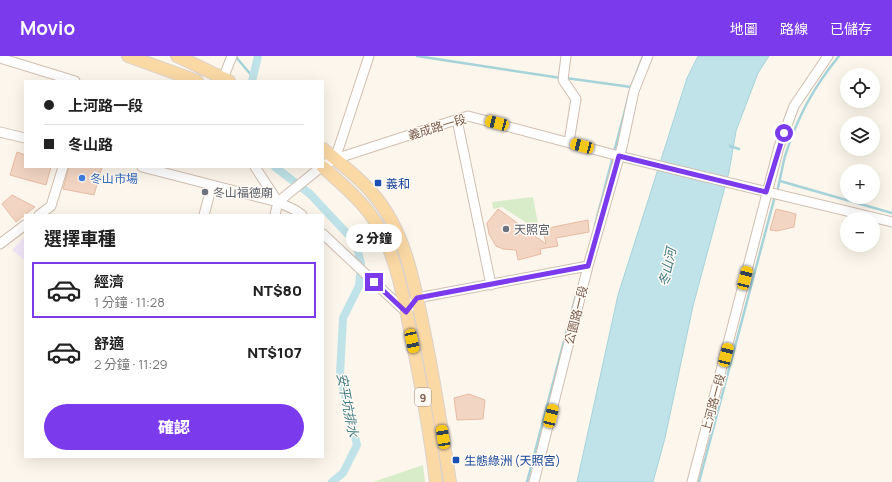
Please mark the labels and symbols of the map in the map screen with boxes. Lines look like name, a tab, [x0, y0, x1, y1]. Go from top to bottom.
street label: 義成路一段	[406, 110, 468, 144]
car	[484, 114, 510, 132]
route start	[775, 124, 793, 142]
car	[569, 137, 595, 155]
place label: 冬山市場	[90, 170, 138, 187]
marker: 冬山市場	[77, 173, 87, 183]
place label: 義和	[386, 175, 410, 192]
marker: 義和	[373, 178, 383, 188]
place label: 冬山福德廟	[213, 184, 273, 201]
marker: 冬山福德廟	[200, 187, 210, 197]
place label: 天照宮	[514, 221, 550, 238]
callout: 2 分鐘	[346, 224, 402, 252]
marker: 天照宮	[501, 224, 511, 234]
water label: 冬山河	[654, 243, 680, 288]
car	[736, 265, 754, 291]
route end	[365, 273, 383, 291]
street label: 公園路一段	[560, 284, 592, 346]
car	[404, 328, 420, 354]
car	[717, 342, 735, 368]
water label: 安平坑排水	[333, 371, 363, 440]
street label: 上河路一段	[697, 372, 729, 434]
road number: 9	[415, 388, 431, 406]
car	[542, 403, 560, 429]
car	[435, 424, 451, 450]
place label: 生態綠洲 (天照宮)	[464, 452, 561, 469]
marker: 生態綠洲 (天照宮)	[451, 455, 461, 465]

